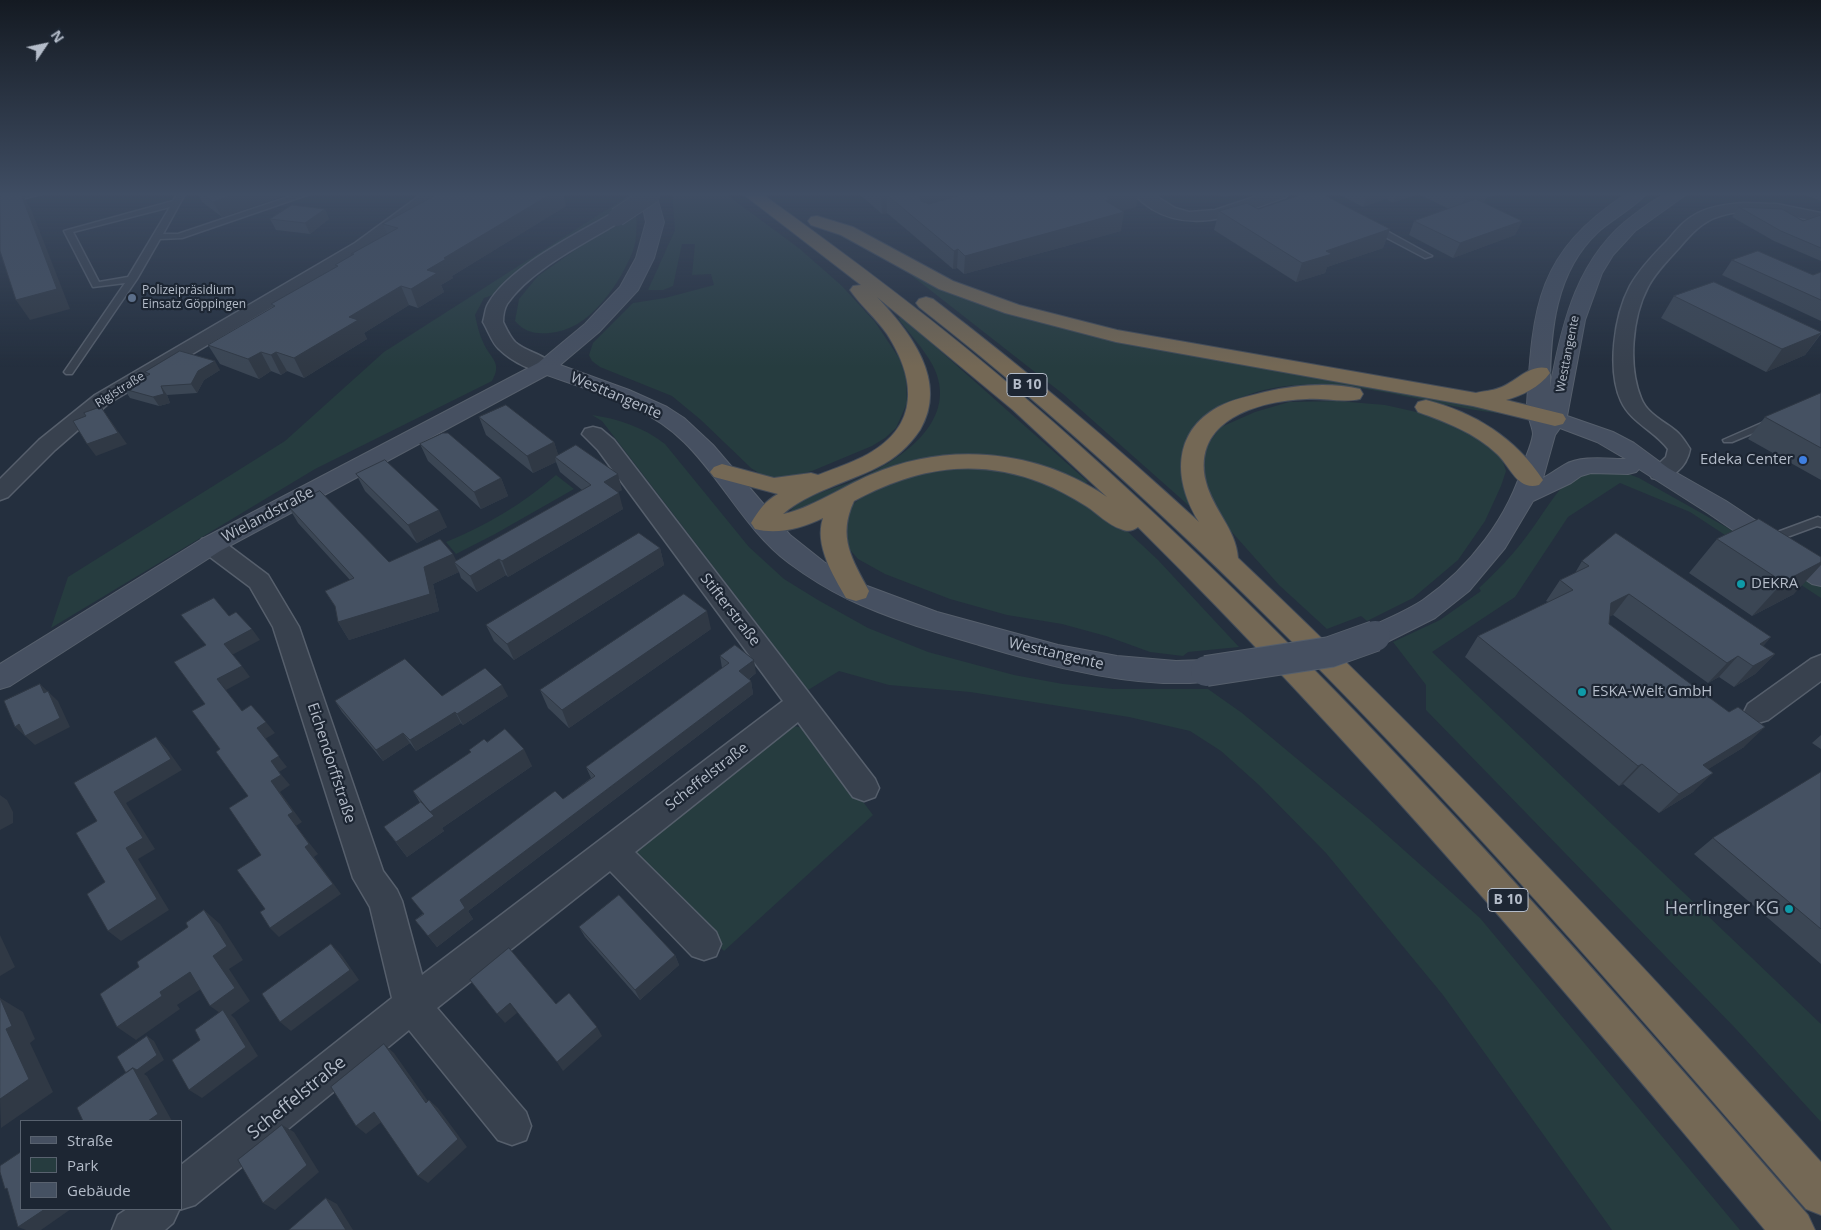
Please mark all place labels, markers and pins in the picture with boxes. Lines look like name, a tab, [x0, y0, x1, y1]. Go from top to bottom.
place label: Polizeipräsidium Einsatz Göppingen	[142, 284, 246, 312]
marker: Polizeipräsidium Einsatz Göppingen	[126, 292, 138, 304]
place label: Edeka Center	[1700, 451, 1793, 469]
marker: Edeka Center	[1797, 454, 1809, 466]
place label: DEKRA	[1751, 575, 1798, 593]
marker: DEKRA	[1735, 578, 1747, 590]
place label: ESKA-Welt GmbH	[1592, 683, 1712, 701]
marker: ESKA-Welt GmbH	[1576, 686, 1588, 698]
place label: Herrlinger KG	[1665, 898, 1779, 920]
marker: Herrlinger KG	[1783, 903, 1795, 915]

